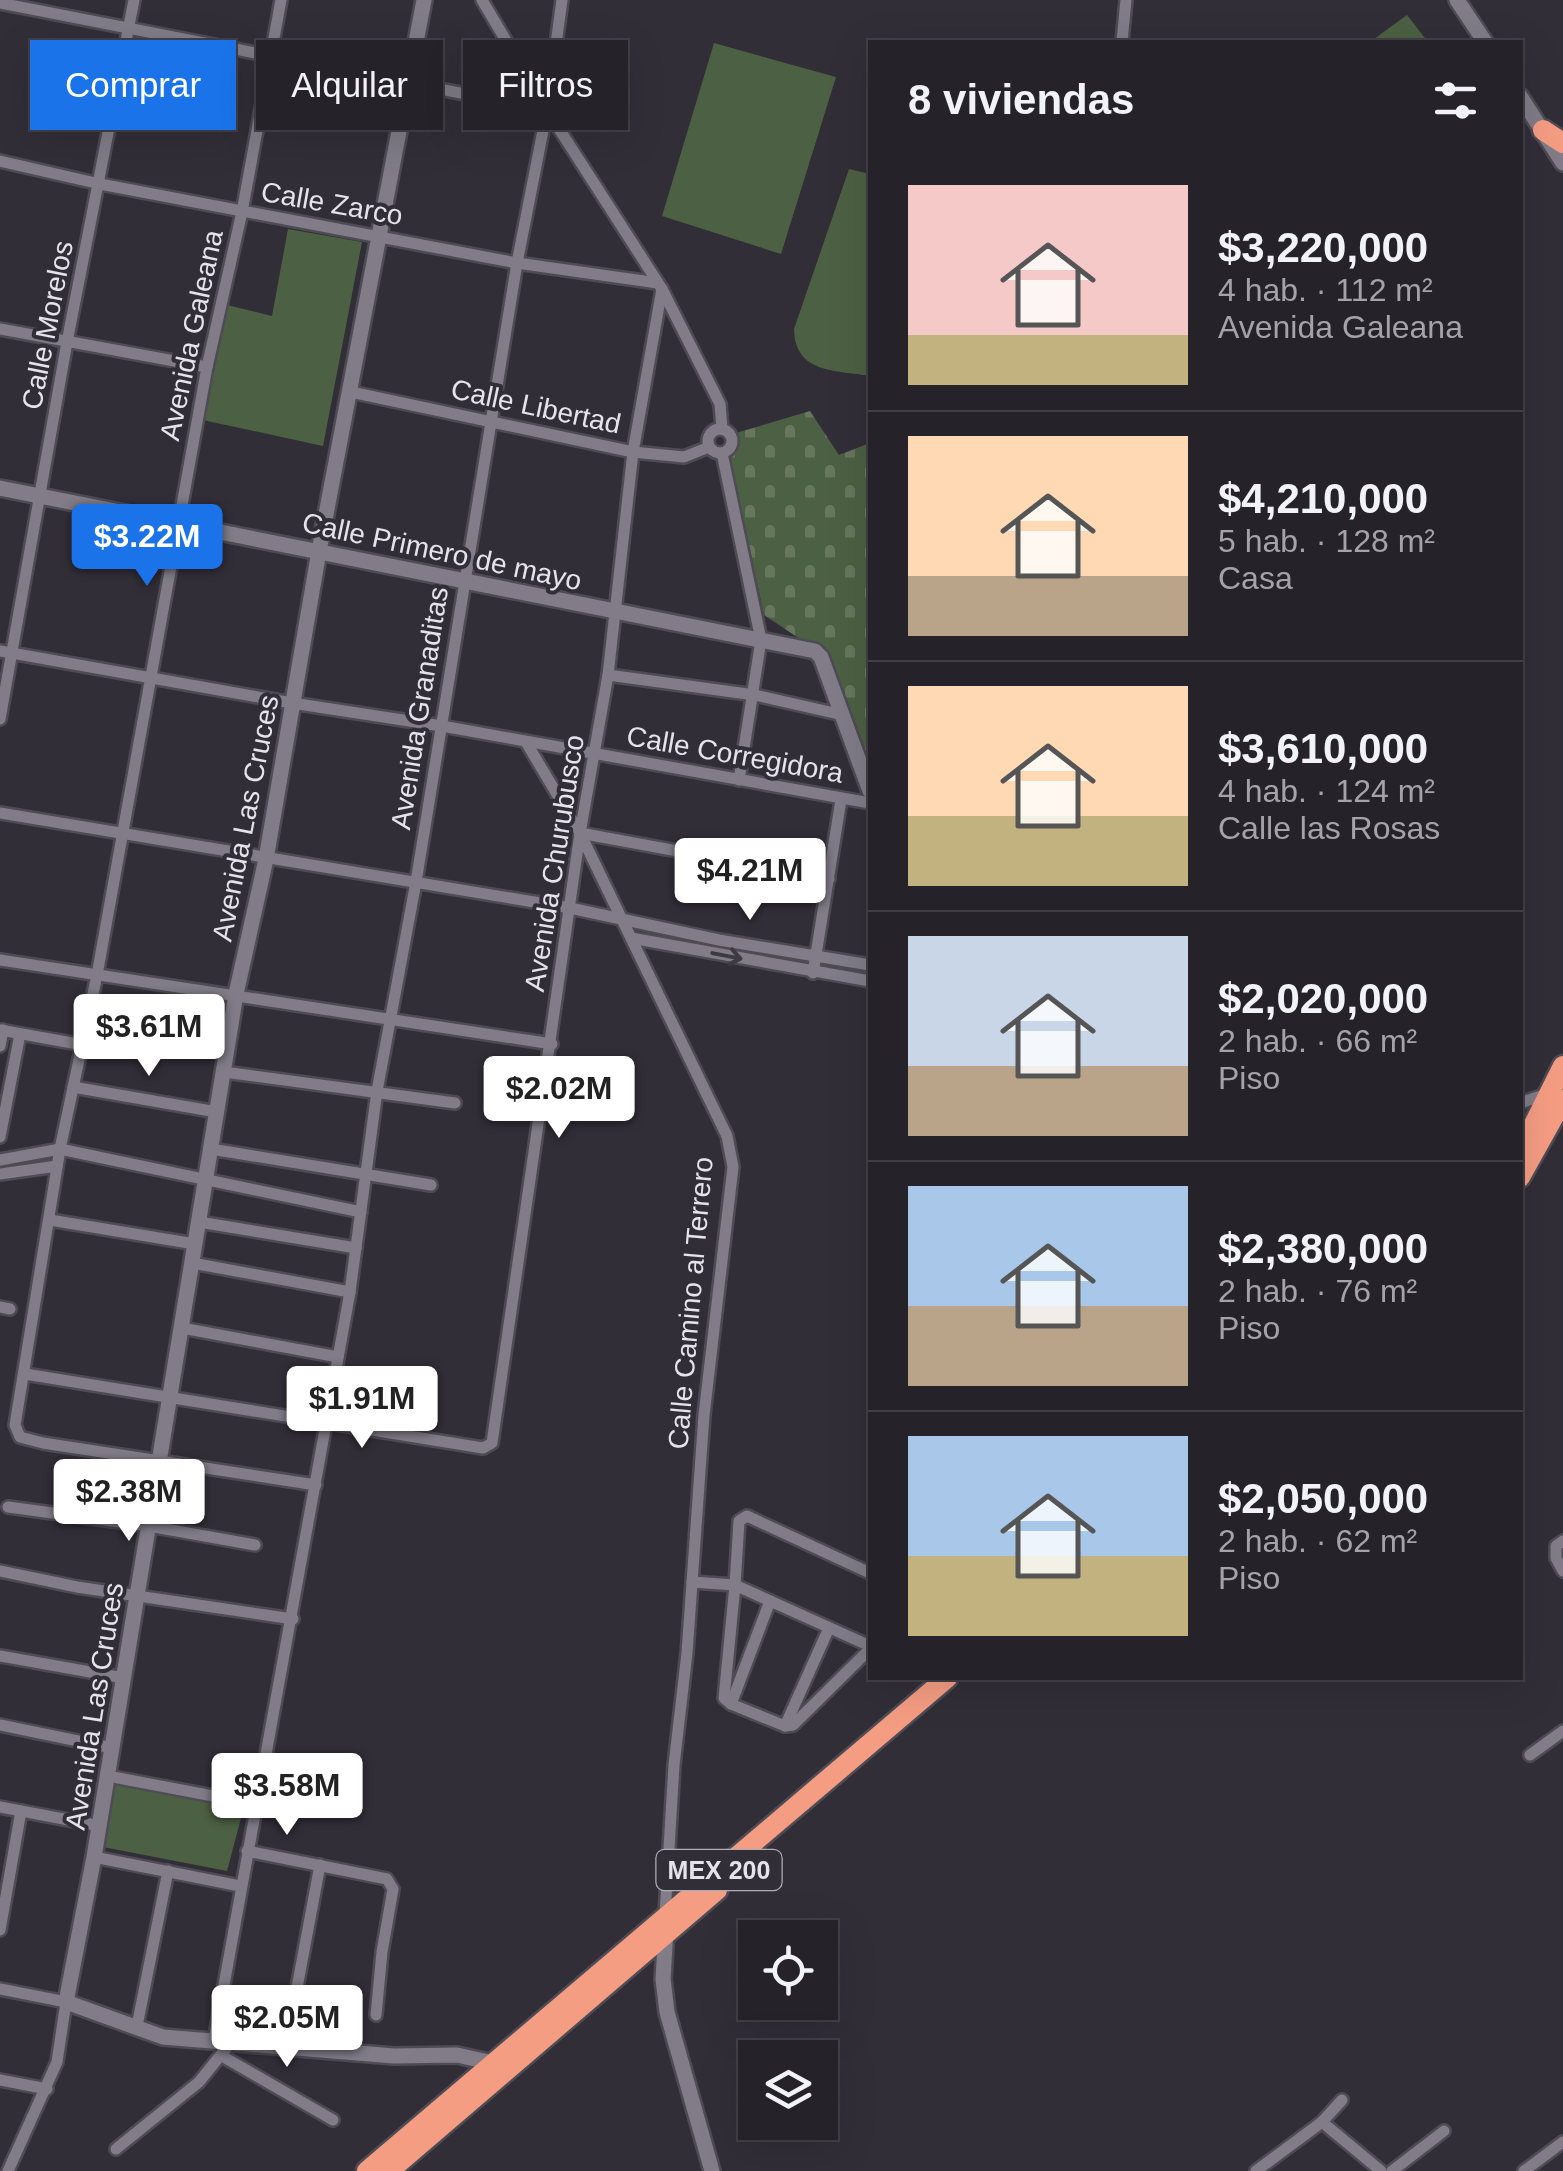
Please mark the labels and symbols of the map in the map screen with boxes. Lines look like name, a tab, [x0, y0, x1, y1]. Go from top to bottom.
street label: Calle Zarco	[259, 176, 405, 231]
street label: Avenida Galeana	[154, 227, 229, 443]
street label: Calle Morelos	[16, 238, 79, 412]
street label: Calle Libertad	[448, 373, 624, 440]
pin: $3.22M	[66, 504, 228, 589]
street label: Calle Primero de mayo	[299, 507, 584, 596]
street label: Avenida Granaditas	[385, 584, 454, 832]
street label: Avenida Las Cruces	[206, 692, 285, 944]
street label: Calle Corregidora	[624, 720, 846, 789]
street label: Avenida Churubusco	[519, 733, 590, 994]
pin: $4.21M	[669, 838, 831, 923]
one-way arrow	[710, 947, 742, 966]
pin: $3.61M	[68, 994, 230, 1079]
pin: $2.02M	[478, 1056, 640, 1141]
street label: Calle Camino al Terrero	[662, 1155, 719, 1451]
pin: $1.91M	[281, 1366, 443, 1451]
pin: $2.38M	[48, 1459, 210, 1544]
street label: Avenida Las Cruces	[60, 1580, 129, 1832]
pin: $3.58M	[206, 1753, 368, 1838]
road number: MEX 200	[656, 1850, 782, 1890]
pin: $2.05M	[206, 1985, 368, 2070]

